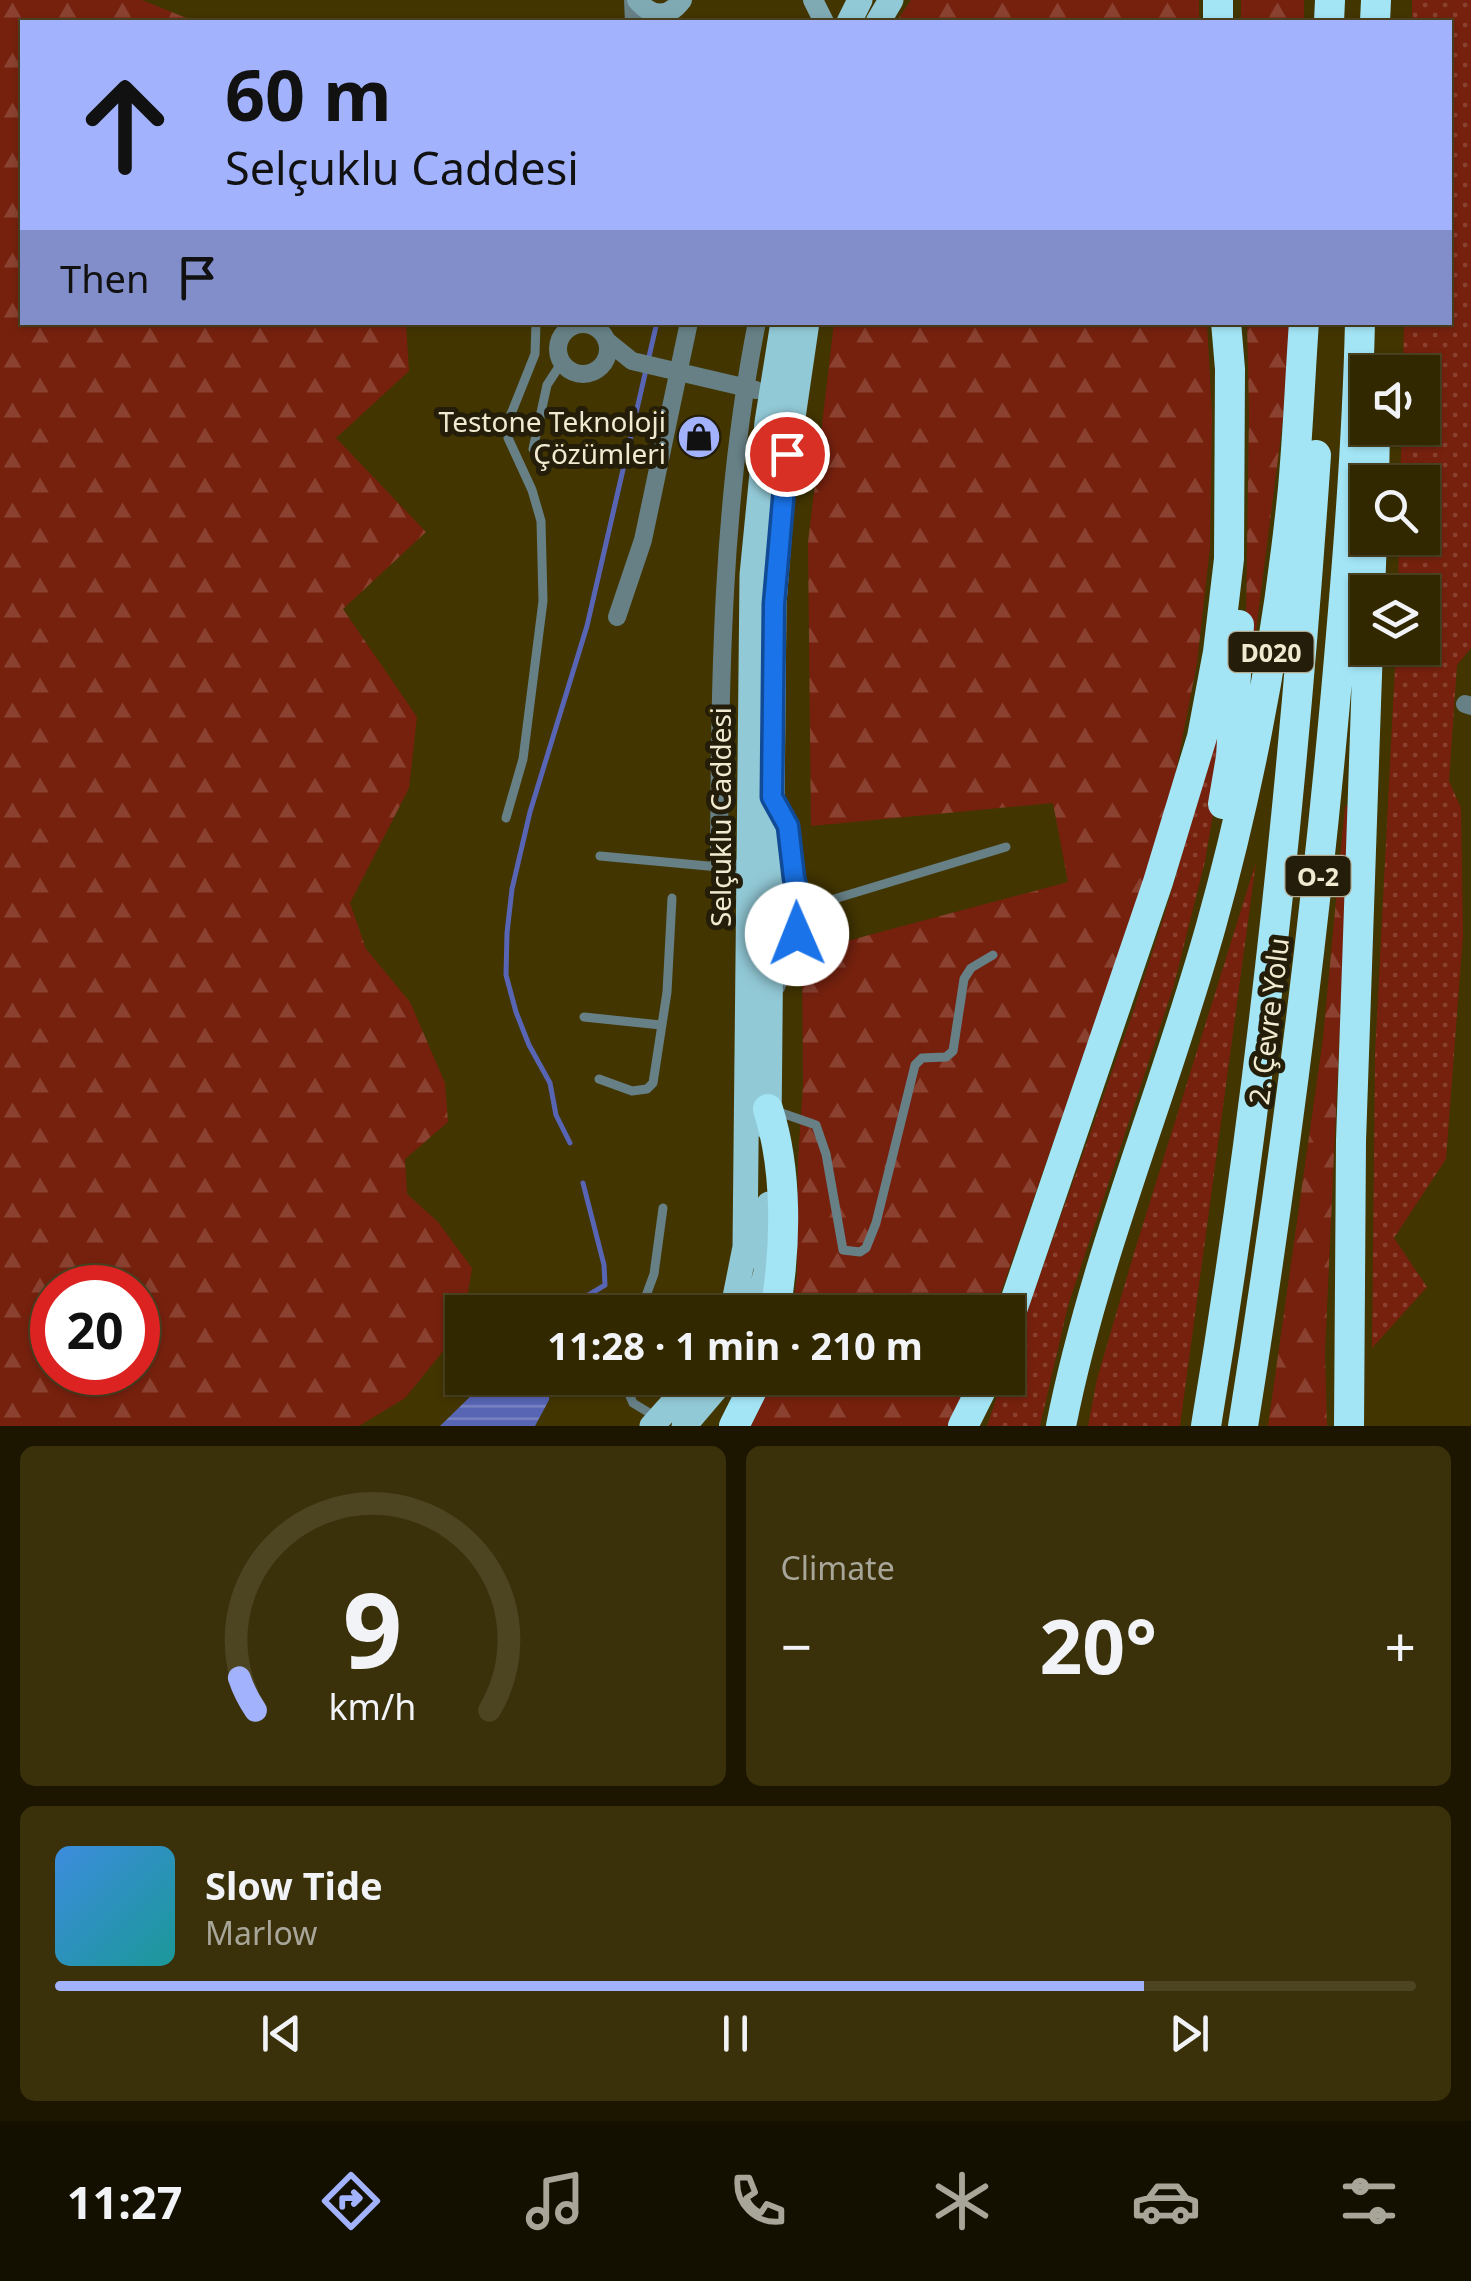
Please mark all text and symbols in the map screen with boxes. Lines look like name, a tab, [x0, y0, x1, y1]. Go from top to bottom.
text: 60 m	[225, 46, 392, 142]
icon: ahead	[60, 60, 190, 190]
text: Selçuklu Caddesi	[225, 137, 579, 198]
icon: arrive	[170, 250, 225, 305]
text: Then	[60, 252, 150, 304]
map controls	[1350, 355, 1440, 665]
button: sound	[1350, 355, 1440, 445]
place label: Testone Teknoloji Çözümleri	[439, 402, 666, 472]
pin	[745, 412, 830, 497]
shop icon: Testone Teknoloji Çözümleri	[676, 414, 722, 460]
icon: arrive	[760, 427, 815, 482]
button: search	[1350, 465, 1440, 555]
button: layers	[1350, 575, 1440, 665]
road number: D020	[1228, 632, 1314, 672]
street label: Selçuklu Caddesi	[701, 707, 739, 927]
road number: O-2	[1286, 856, 1350, 896]
position arrow	[745, 882, 849, 986]
street label: 2. Çevre Yolu	[1239, 935, 1297, 1107]
speed limit sign: 20	[30, 1265, 160, 1395]
text: 11:28 · 1 min · 210 m	[547, 1319, 923, 1371]
text: Climate	[781, 1546, 895, 1589]
text: 9	[343, 1557, 403, 1698]
text: 20°	[1039, 1594, 1157, 1696]
text: −	[781, 1608, 812, 1683]
text: +	[1385, 1608, 1416, 1683]
text: km/h	[329, 1682, 417, 1730]
text: Slow Tide	[205, 1859, 383, 1911]
text: Marlow	[205, 1911, 317, 1954]
icon: previous	[254, 2006, 309, 2061]
icon: pause	[708, 2006, 763, 2061]
icon: next	[1162, 2006, 1217, 2061]
icon: directions	[316, 2166, 386, 2236]
icon: music	[520, 2166, 590, 2236]
icon: phone	[723, 2166, 793, 2236]
icon: climate	[927, 2166, 997, 2236]
icon: car	[1131, 2166, 1201, 2236]
icon: filters	[1334, 2166, 1404, 2236]
text: 11:27	[67, 2171, 182, 2232]

